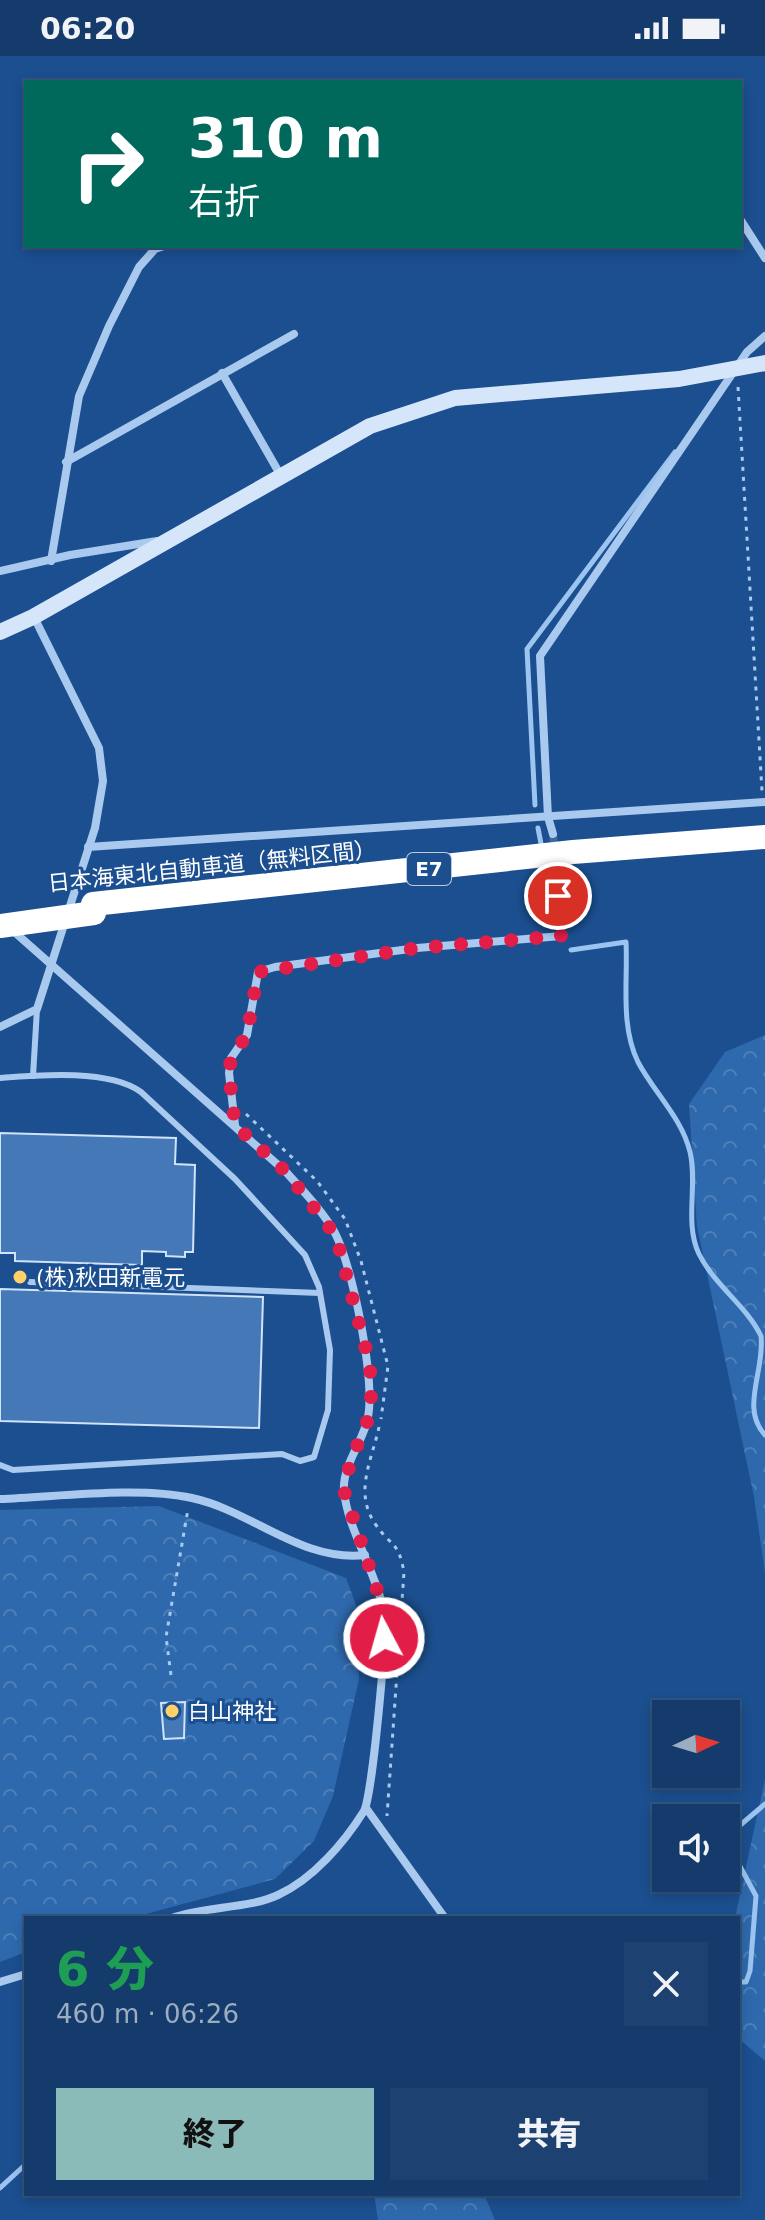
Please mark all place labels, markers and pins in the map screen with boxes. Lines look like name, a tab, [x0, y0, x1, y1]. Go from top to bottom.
pin	[524, 862, 592, 930]
place label: (株)秋田新電元	[36, 1265, 185, 1290]
marker: (株)秋田新電元	[11, 1268, 29, 1286]
place label: 白山神社	[188, 1699, 276, 1724]
marker: 白山神社	[163, 1702, 181, 1720]

